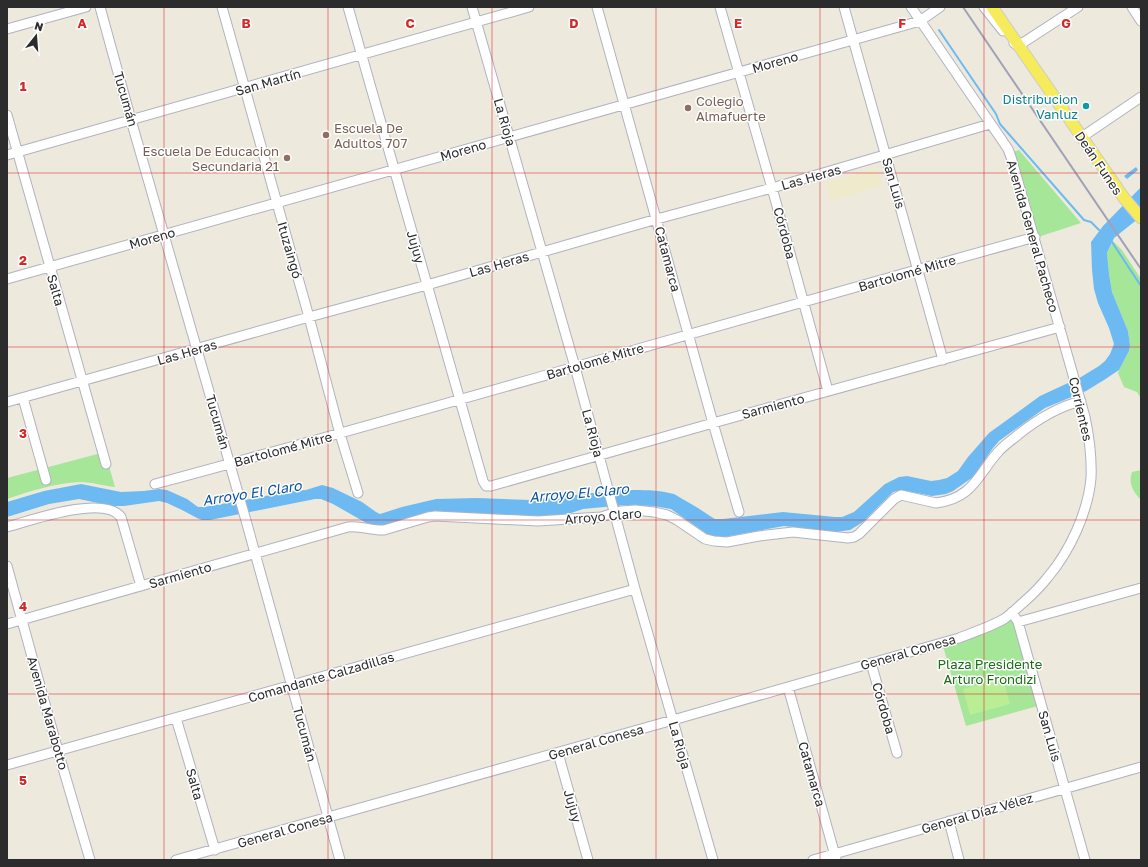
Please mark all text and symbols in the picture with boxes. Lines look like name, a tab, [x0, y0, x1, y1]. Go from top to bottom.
text: A	[77, 15, 87, 31]
text: B	[241, 15, 251, 31]
text: C	[405, 15, 415, 31]
text: D	[569, 15, 579, 31]
text: E	[734, 15, 742, 31]
text: F	[898, 15, 906, 31]
text: G	[1061, 15, 1071, 31]
north arrow	[16, 16, 56, 56]
text: N	[33, 19, 45, 33]
street label: Moreno	[750, 48, 800, 76]
street label: San Martín	[233, 65, 303, 99]
street label: Tucumán	[111, 70, 141, 128]
text: 1	[20, 78, 27, 94]
place label: Distribucion Vanluz	[1003, 91, 1078, 122]
place label: Colegio Almafuerte	[696, 93, 766, 124]
street label: La Rioja	[491, 96, 519, 148]
marker: Distribucion Vanluz	[1081, 101, 1091, 111]
marker: Colegio Almafuerte	[683, 103, 693, 113]
place label: Escuela De Adultos 707	[334, 120, 407, 151]
street label: Deán Funes	[1072, 128, 1126, 198]
marker: Escuela De Adultos 707	[321, 130, 331, 140]
street label: Moreno	[438, 136, 488, 164]
place label: Escuela De Educacion Secundaria 21	[143, 143, 279, 174]
marker: Escuela De Educacion Secundaria 21	[282, 153, 292, 163]
street label: San Luis	[879, 156, 909, 210]
street label: Avenida General Pacheco	[1004, 158, 1062, 314]
street label: Las Heras	[779, 161, 843, 193]
street label: Córdoba	[770, 205, 800, 261]
street label: Ituzaingó	[274, 220, 306, 280]
street label: Moreno	[127, 224, 177, 252]
street label: Catamarca	[652, 225, 684, 293]
street label: Jujuy	[404, 229, 429, 266]
street label: Las Heras	[467, 248, 531, 280]
street label: Bartolomé Mitre	[856, 251, 958, 295]
text: 2	[19, 252, 27, 268]
street label: Salta	[44, 272, 68, 308]
street label: Las Heras	[155, 336, 219, 368]
street label: Bartolomé Mitre	[544, 339, 646, 383]
street label: Corrientes	[1066, 375, 1096, 443]
street label: Sarmiento	[740, 390, 806, 422]
street label: Tucumán	[203, 393, 233, 451]
street label: La Rioja	[579, 407, 607, 459]
text: 3	[19, 425, 27, 441]
street label: Bartolomé Mitre	[232, 428, 334, 470]
water label: Arroyo El Claro	[201, 476, 304, 509]
water label: Arroyo El Claro	[528, 480, 631, 505]
street label: Arroyo Claro	[564, 505, 642, 527]
street label: Sarmiento	[147, 558, 213, 592]
text: 4	[19, 598, 27, 614]
street label: General Conesa	[859, 631, 957, 673]
street label: Comandante Calzadillas	[246, 648, 396, 706]
street label: Avenida Marabotto	[24, 654, 72, 772]
park label: Plaza Presidente Arturo Frondizi	[938, 656, 1042, 687]
street label: Córdoba	[869, 680, 899, 736]
street label: Tucumán	[290, 705, 320, 763]
street label: San Luis	[1035, 709, 1065, 763]
street label: La Rioja	[666, 719, 694, 771]
street label: General Conesa	[547, 721, 645, 763]
street label: Catamarca	[795, 740, 829, 808]
street label: Salta	[183, 766, 207, 802]
text: 5	[19, 772, 27, 788]
street label: Jujuy	[561, 788, 586, 825]
street label: General Díaz Vélez	[919, 789, 1035, 837]
street label: General Conesa	[236, 809, 334, 851]

